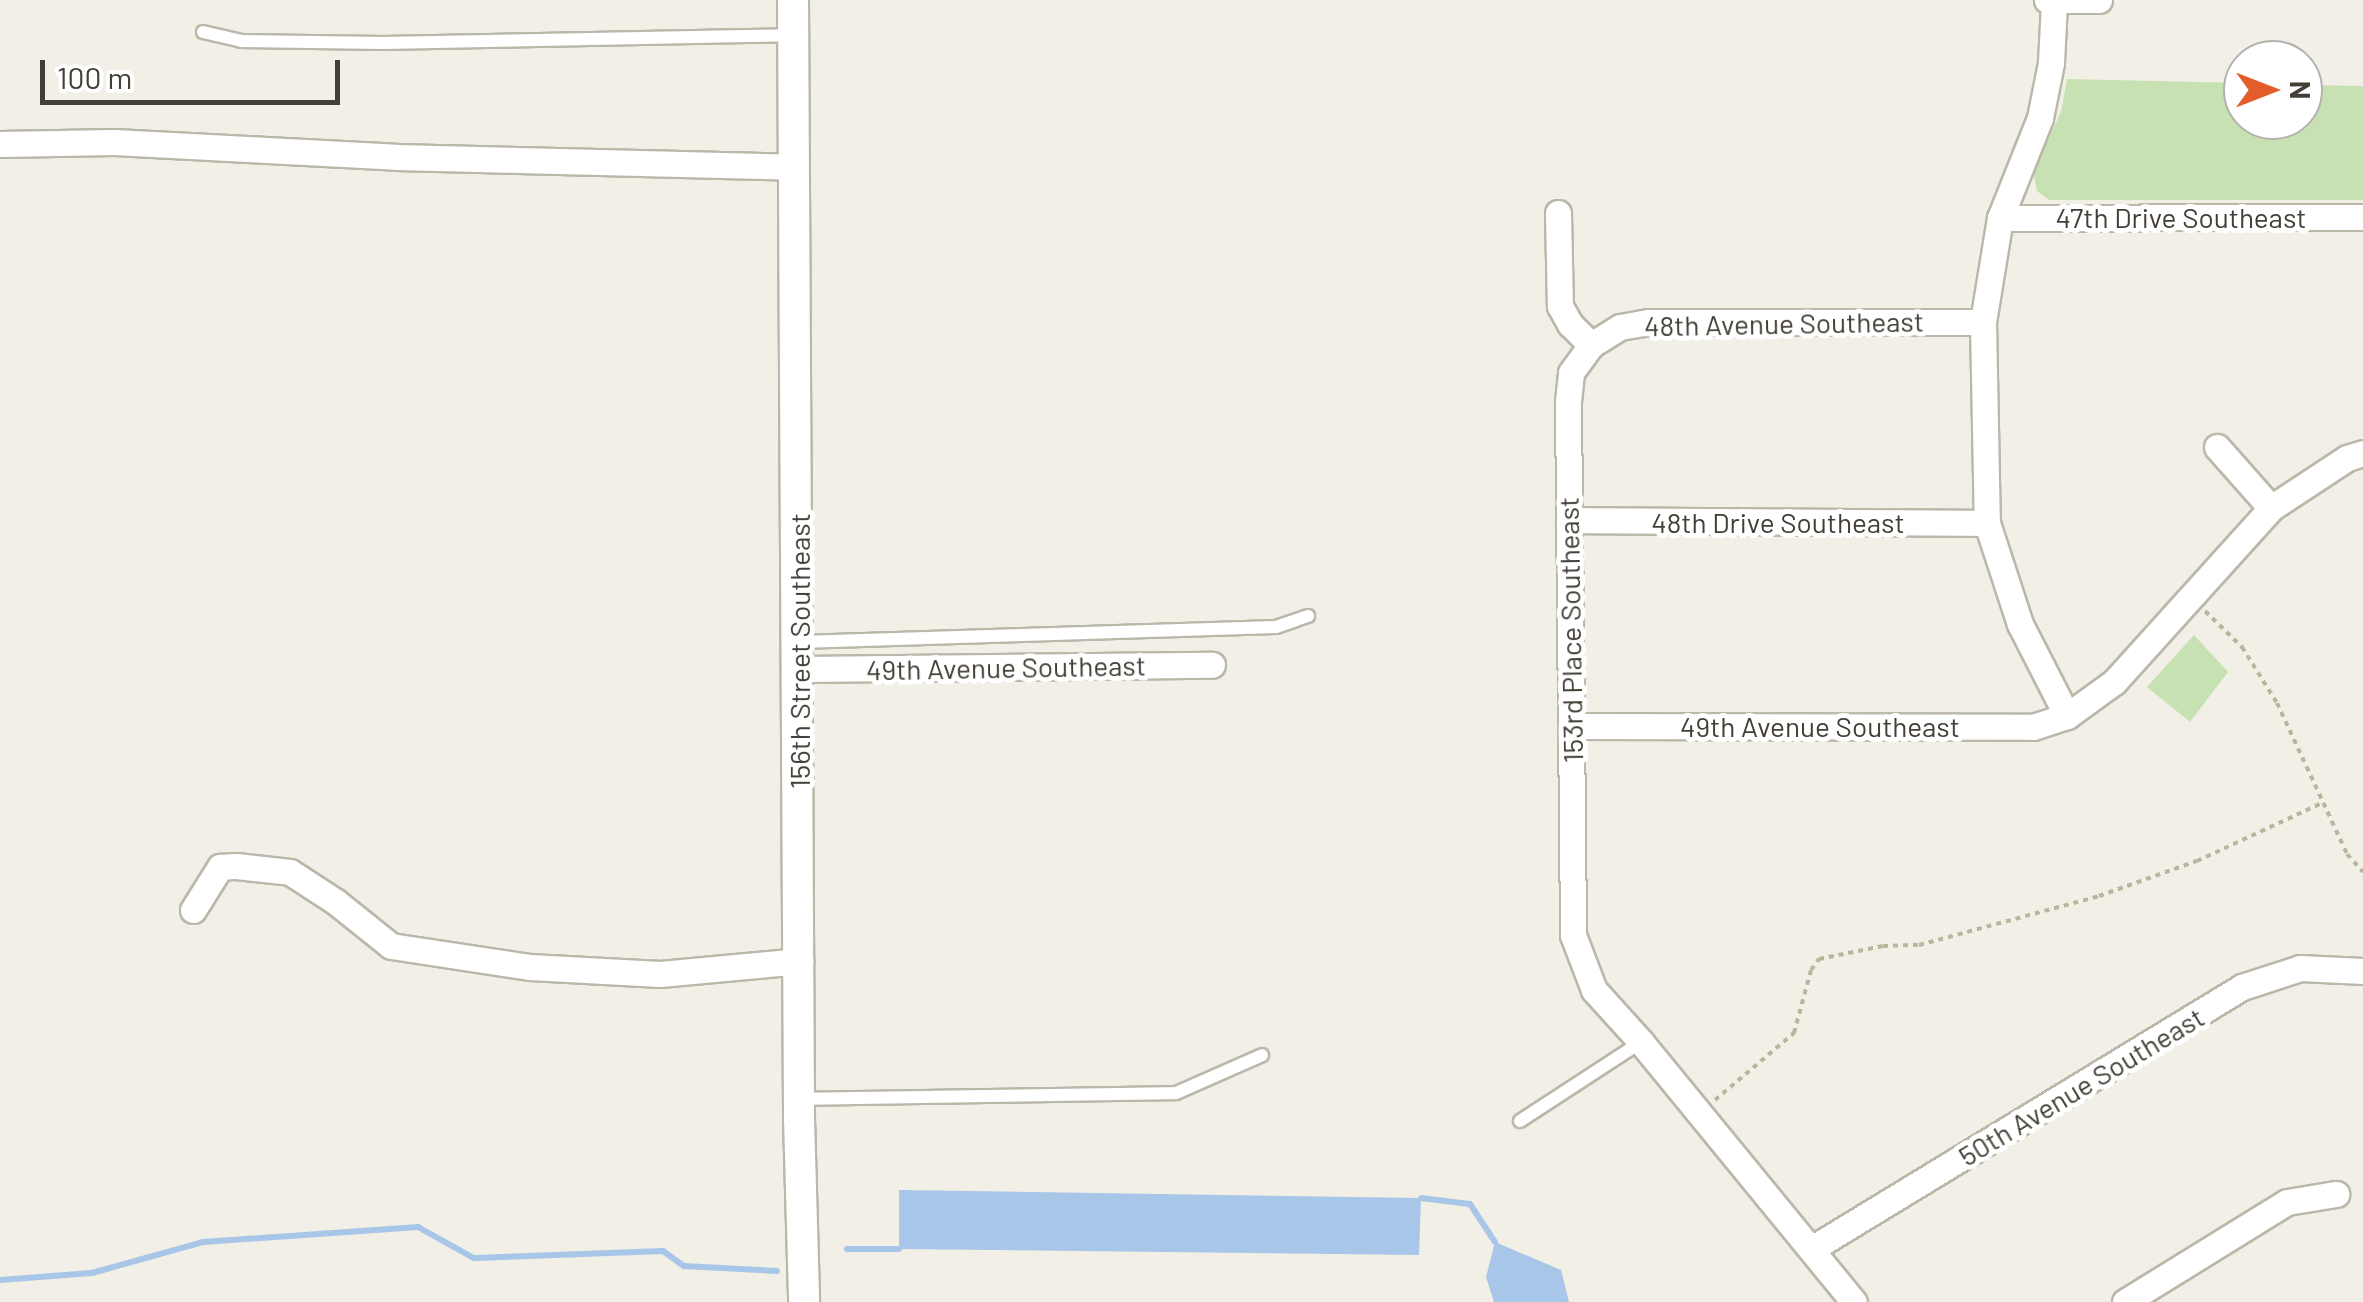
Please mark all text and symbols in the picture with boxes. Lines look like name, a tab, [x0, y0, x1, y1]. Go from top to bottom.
scale bar	[45, 40, 345, 102]
north arrow	[2223, 40, 2323, 140]
text: 100 m	[57, 59, 132, 95]
text: N	[2284, 81, 2318, 99]
street label: 47th Drive Southeast	[2055, 200, 2307, 234]
street label: 48th Avenue Southeast	[1644, 304, 1924, 342]
street label: 153rd Place Southeast	[1551, 497, 1589, 763]
street label: 48th Drive Southeast	[1651, 505, 1905, 539]
street label: 156th Street Southeast	[782, 513, 816, 789]
street label: 49th Avenue Southeast	[866, 648, 1146, 686]
street label: 49th Avenue Southeast	[1680, 709, 1960, 743]
street label: 50th Avenue Southeast	[1952, 999, 2210, 1173]

